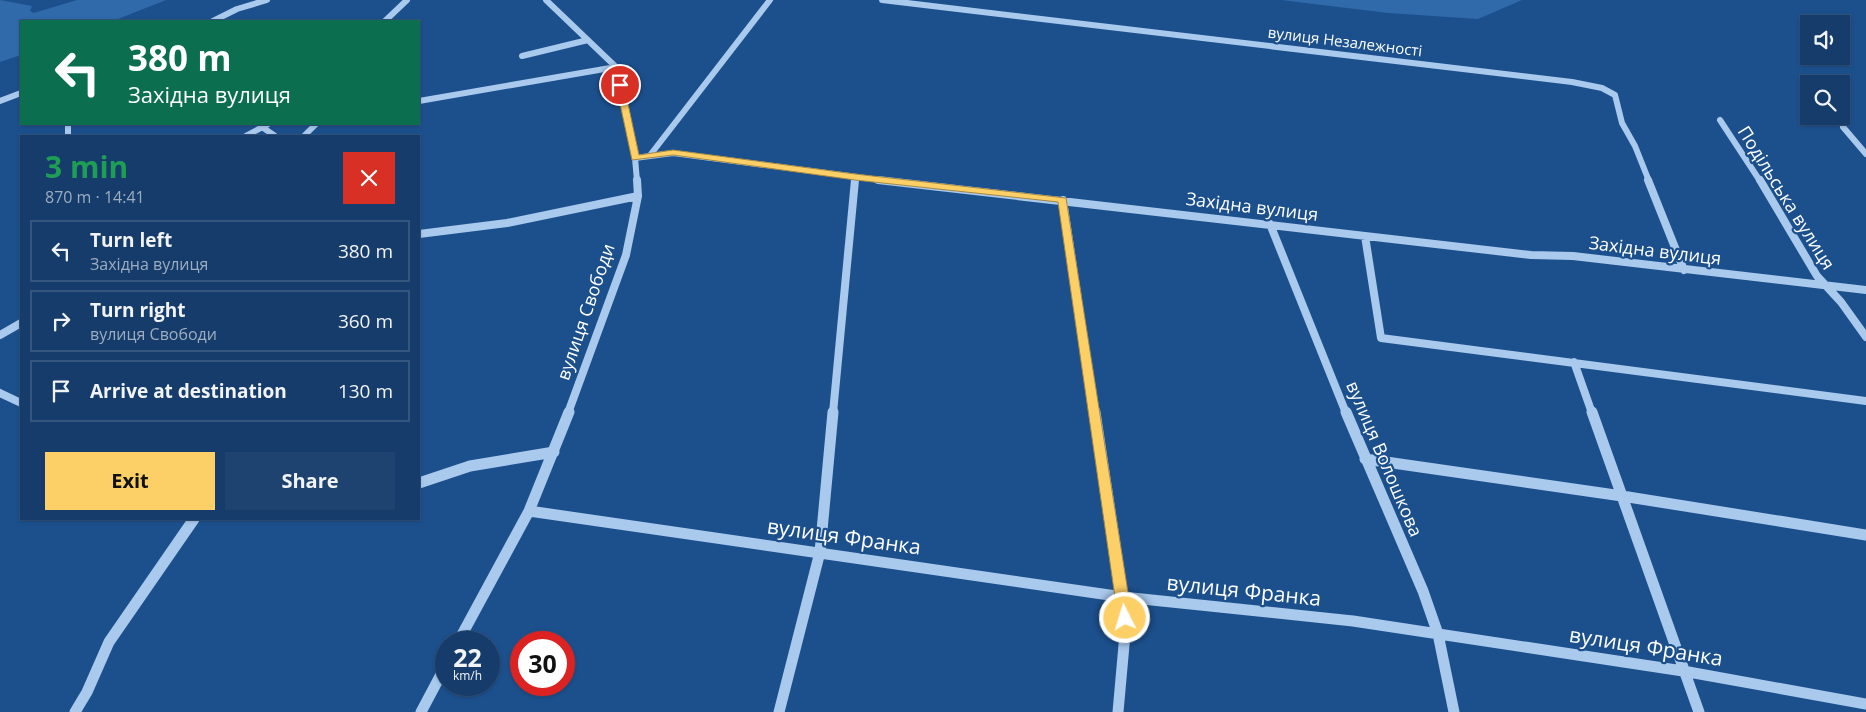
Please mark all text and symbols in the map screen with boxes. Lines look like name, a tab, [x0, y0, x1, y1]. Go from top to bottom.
map controls	[1800, 15, 1850, 125]
button: sound	[1800, 15, 1850, 65]
street label: вулиця Незалежності	[1267, 22, 1424, 60]
text: 380 m	[128, 34, 232, 81]
icon: left	[45, 40, 110, 105]
pin	[599, 64, 641, 106]
icon: arrive	[606, 71, 634, 99]
button: search	[1800, 75, 1850, 125]
text: Західна вулиця	[128, 79, 291, 109]
street label: Подільська вулиця	[1733, 121, 1841, 274]
text: 3 min	[45, 146, 128, 187]
button: close	[343, 152, 395, 204]
text: 870 m · 14:41	[45, 186, 145, 208]
street label: Західна вулиця	[1185, 186, 1320, 226]
text: Turn left	[90, 227, 172, 253]
street label: Західна вулиця	[1588, 230, 1723, 270]
icon: left	[47, 237, 75, 265]
text: 380 m	[338, 238, 393, 264]
street label: вулиця Свободи	[550, 240, 620, 383]
text: Західна вулиця	[90, 253, 208, 275]
text: Turn right	[90, 297, 185, 323]
icon: right	[47, 307, 75, 335]
text: 360 m	[338, 308, 393, 334]
text: вулиця Свободи	[90, 323, 217, 345]
icon: arrive	[47, 377, 75, 405]
street label: вулиця Волошкова	[1341, 377, 1429, 540]
text: Arrive at destination	[90, 378, 287, 404]
text: 130 m	[338, 378, 393, 404]
button: Exit	[45, 452, 215, 510]
button: Share	[225, 452, 395, 510]
street label: вулиця Франка	[765, 511, 923, 561]
street label: вулиця Франка	[1165, 568, 1323, 612]
position arrow	[1098, 591, 1150, 643]
street label: вулиця Франка	[1567, 620, 1725, 672]
speed limit sign: 30	[510, 631, 575, 696]
text: 22	[453, 640, 482, 674]
text: km/h	[453, 667, 482, 684]

